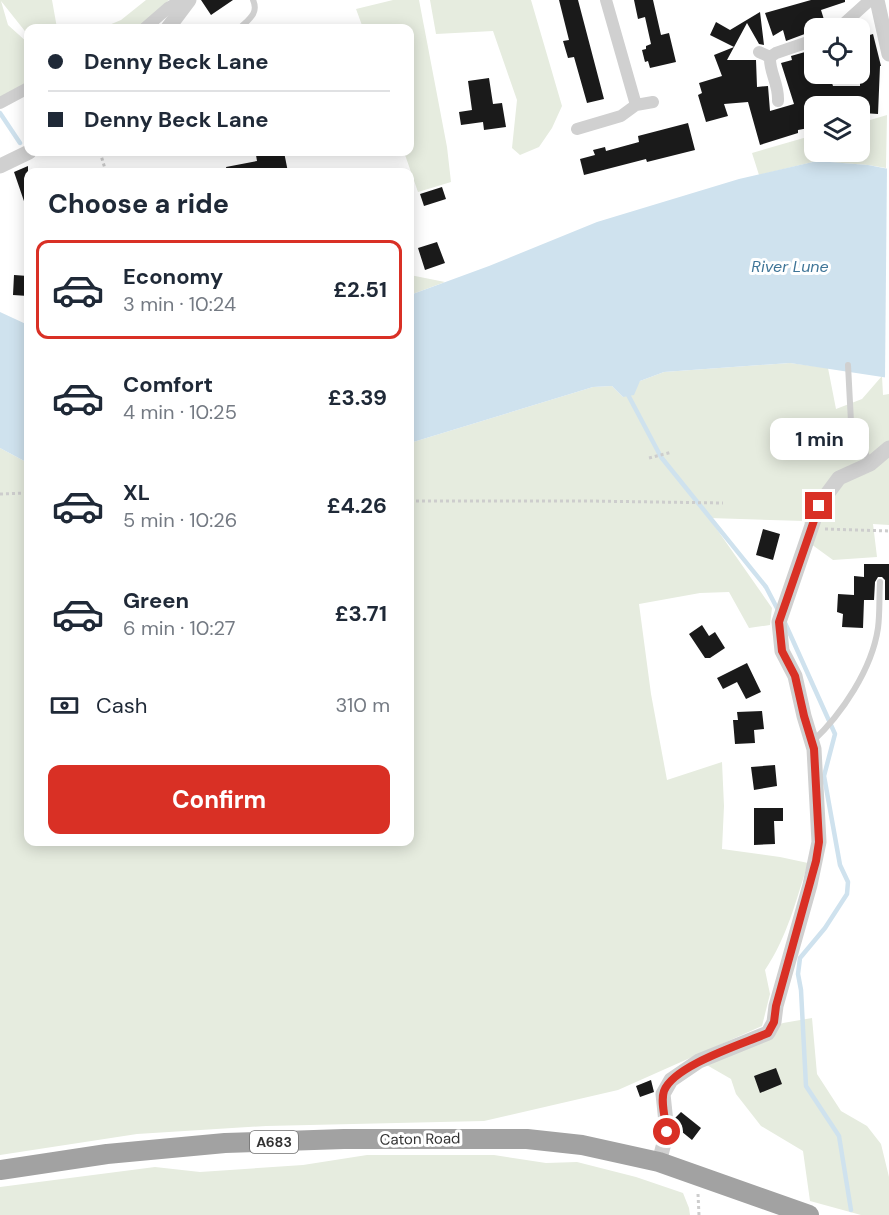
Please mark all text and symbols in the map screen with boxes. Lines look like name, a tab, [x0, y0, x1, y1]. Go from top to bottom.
map controls	[804, 18, 870, 162]
button: locate	[804, 18, 870, 84]
text: Denny Beck Lane	[84, 47, 269, 76]
button: layers	[804, 96, 870, 162]
text: Denny Beck Lane	[84, 105, 269, 134]
text: Choose a ride	[48, 186, 229, 221]
water label: River Lune	[751, 256, 829, 277]
text: Economy	[123, 262, 223, 291]
icon: car	[51, 263, 105, 317]
text: £2.51	[333, 275, 387, 304]
text: 3 min · 10:24	[123, 291, 236, 317]
text: Comfort	[123, 370, 213, 399]
icon: car	[51, 371, 105, 425]
text: £3.39	[328, 383, 387, 412]
text: 4 min · 10:25	[123, 399, 237, 425]
callout: 1 min	[770, 419, 868, 461]
text: 1 min	[795, 426, 844, 452]
text: XL	[123, 478, 150, 507]
icon: car	[51, 479, 105, 533]
text: £4.26	[327, 491, 387, 520]
route end	[805, 492, 832, 519]
text: 5 min · 10:26	[123, 507, 237, 533]
text: Green	[123, 586, 189, 615]
icon: car	[51, 587, 105, 641]
text: £3.71	[335, 599, 387, 628]
text: 6 min · 10:27	[123, 615, 235, 641]
icon: cash	[48, 689, 81, 722]
text: Cash	[96, 691, 147, 720]
text: 310 m	[335, 692, 390, 718]
button: Confirm	[48, 765, 390, 834]
route start	[653, 1118, 680, 1145]
street label: Caton Road	[379, 1128, 461, 1150]
road number: A683	[250, 1131, 298, 1153]

